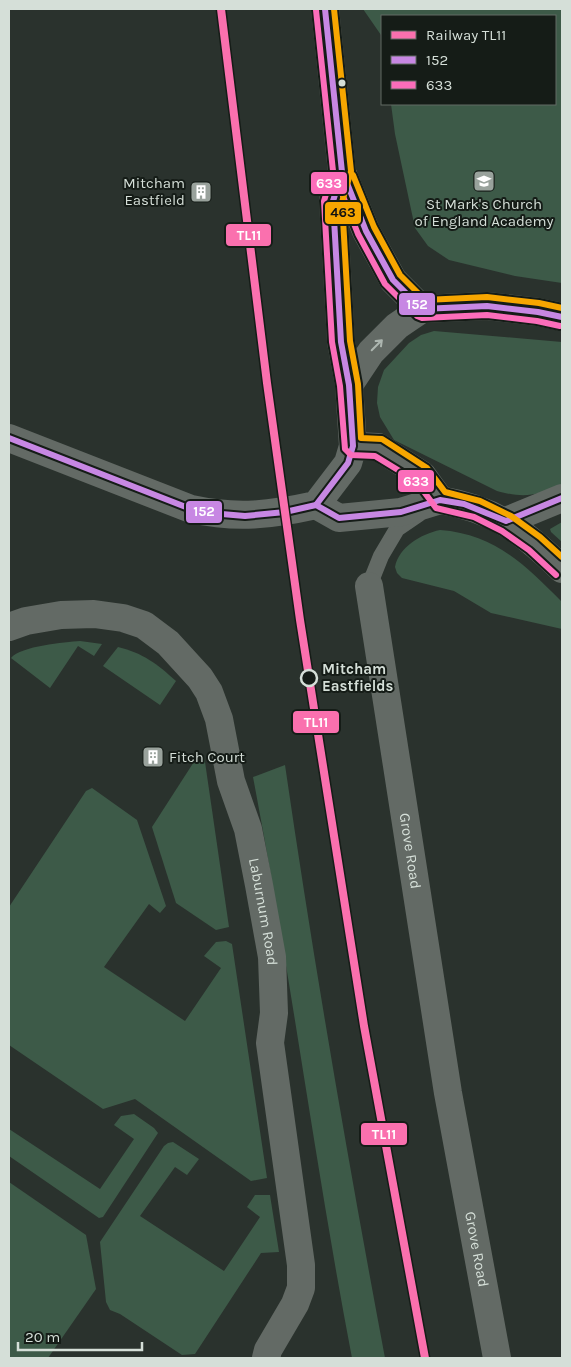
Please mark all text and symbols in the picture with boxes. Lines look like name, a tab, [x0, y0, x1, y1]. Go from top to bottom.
legend	[381, 15, 556, 105]
text: Railway TL11	[426, 26, 506, 44]
text: 152	[426, 51, 448, 69]
text: 633	[426, 76, 452, 94]
unlabelled marker	[337, 78, 347, 88]
school or university icon: St Mark's Church of England Academy	[472, 169, 496, 193]
line badge: 633	[310, 171, 348, 195]
place label: Mitcham Eastfield	[123, 174, 185, 209]
text: 633	[316, 175, 342, 192]
building icon: Mitcham Eastfield	[189, 180, 213, 204]
place label: St Mark's Church of England Academy	[414, 195, 554, 230]
line badge: 463	[324, 201, 362, 225]
text: 463	[330, 204, 356, 221]
line badge: TL11	[225, 223, 272, 247]
text: TL11	[237, 227, 261, 244]
line badge: 152	[398, 292, 436, 316]
text: 152	[406, 296, 428, 313]
one-way arrow	[371, 339, 384, 351]
line badge: 633	[397, 469, 435, 493]
text: 633	[403, 473, 429, 490]
line badge: 152	[185, 500, 223, 524]
text: 152	[193, 503, 215, 520]
place label: Mitcham Eastfields	[322, 660, 394, 695]
marker: Mitcham Eastfields	[300, 669, 318, 687]
line badge: TL11	[292, 710, 340, 734]
text: TL11	[304, 714, 328, 731]
building icon: Fitch Court	[141, 745, 165, 769]
place label: Fitch Court	[169, 748, 245, 766]
street label: Grove Road	[395, 812, 425, 890]
street label: Laburnum Road	[245, 856, 281, 966]
line badge: TL11	[360, 1122, 408, 1146]
text: TL11	[372, 1126, 396, 1143]
street label: Grove Road	[461, 1210, 493, 1289]
scale bar	[18, 1320, 141, 1352]
text: 20 m	[25, 1328, 60, 1346]

